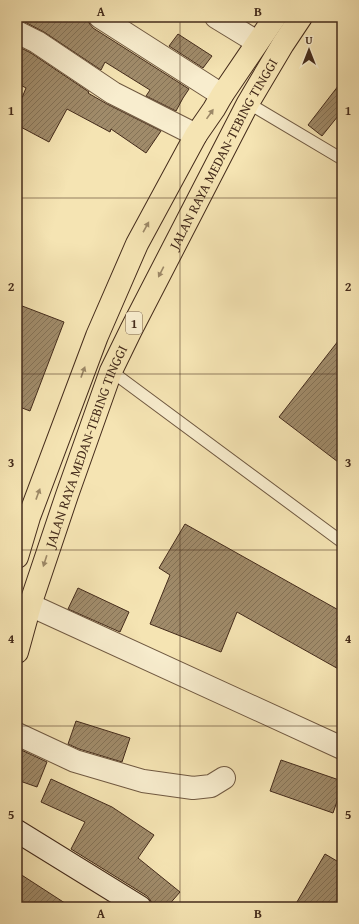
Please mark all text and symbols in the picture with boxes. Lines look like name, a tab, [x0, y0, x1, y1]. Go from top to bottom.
text: A	[97, 2, 106, 21]
text: B	[254, 2, 262, 21]
north arrow	[289, 30, 329, 70]
text: U	[305, 32, 313, 48]
street label: JALAN RAYA MEDAN-TEBING TINGGI	[163, 54, 282, 255]
text: 1	[8, 101, 14, 120]
text: 1	[345, 101, 351, 120]
one-way arrow	[206, 109, 214, 120]
one-way arrow	[142, 221, 149, 233]
one-way arrow	[158, 266, 164, 277]
text: 2	[8, 277, 15, 296]
text: 2	[345, 277, 352, 296]
road number: 1	[126, 312, 142, 334]
street label: JALAN RAYA MEDAN-TEBING TINGGI	[39, 342, 132, 552]
one-way arrow	[81, 366, 87, 378]
text: 3	[8, 453, 14, 472]
text: 3	[345, 453, 351, 472]
one-way arrow	[35, 487, 41, 499]
one-way arrow	[42, 555, 48, 567]
text: 4	[8, 629, 15, 648]
text: 4	[345, 629, 352, 648]
text: 5	[8, 805, 15, 824]
text: 5	[345, 805, 352, 824]
text: A	[97, 904, 106, 923]
text: B	[254, 904, 262, 923]

